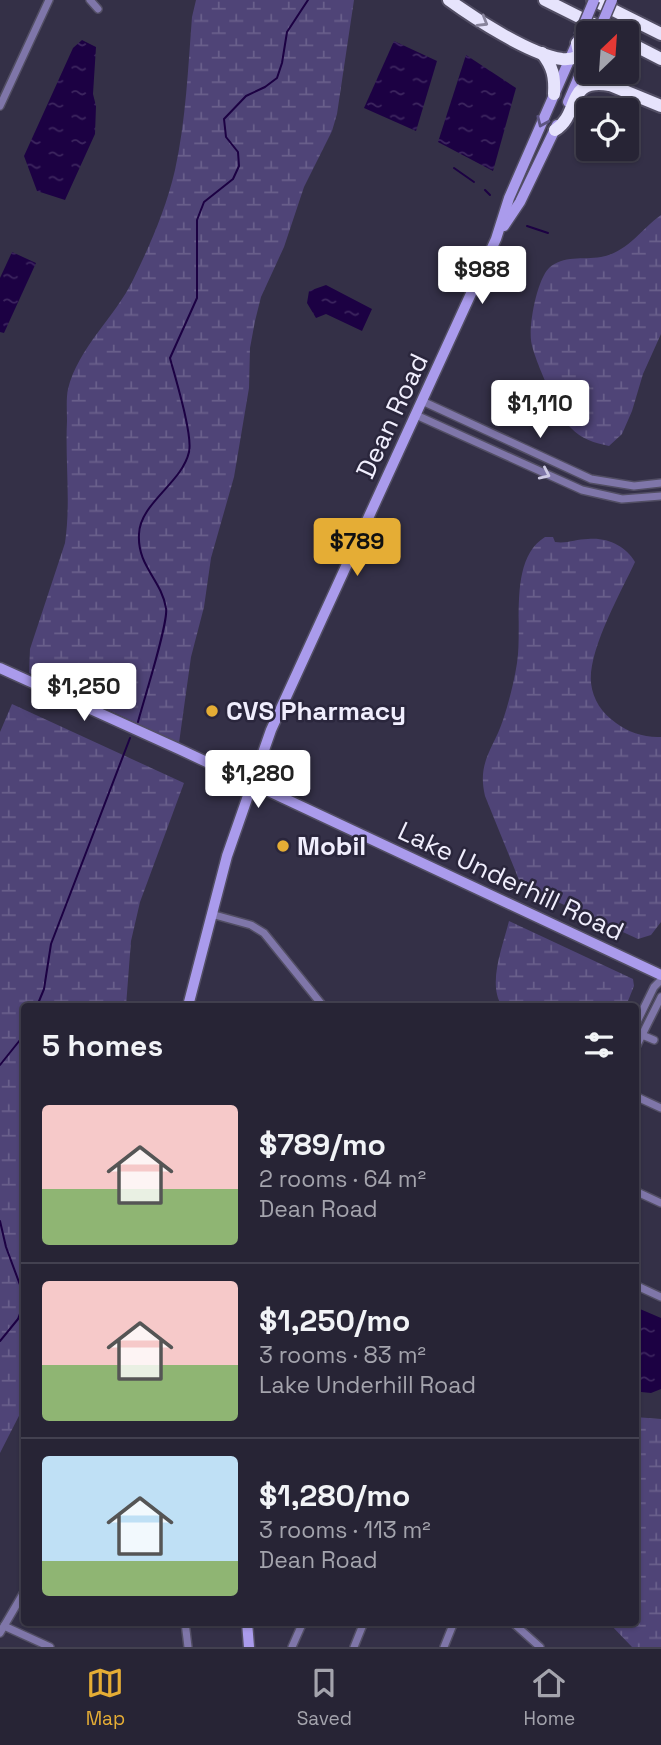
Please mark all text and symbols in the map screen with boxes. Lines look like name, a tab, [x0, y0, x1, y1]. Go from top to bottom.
one-way arrow	[476, 13, 489, 26]
north arrow	[576, 21, 639, 84]
map controls	[576, 21, 639, 161]
button: locate	[576, 98, 639, 161]
one-way arrow	[536, 114, 550, 127]
pin: $988	[441, 246, 523, 306]
text: $988	[454, 254, 510, 284]
street label: Dean Road	[348, 348, 436, 484]
pin: $1,110	[483, 380, 597, 440]
text: $1,110	[507, 388, 573, 418]
one-way arrow	[538, 465, 550, 479]
pin: $789	[316, 518, 398, 578]
text: $789	[330, 526, 384, 556]
pin: $1,250	[27, 664, 141, 723]
text: $1,250	[47, 671, 121, 701]
place label: CVS Pharmacy	[226, 694, 406, 728]
marker: CVS Pharmacy	[204, 703, 220, 719]
pin: $1,280	[201, 750, 315, 810]
text: $1,280	[221, 758, 295, 788]
street label: Lake Underhill Road	[393, 814, 629, 948]
place label: Mobil	[297, 829, 366, 863]
marker: Mobil	[275, 838, 291, 854]
text: 5 homes	[42, 1026, 163, 1065]
icon: filters	[580, 1026, 618, 1064]
text: $789/mo	[259, 1125, 386, 1164]
icon: home	[98, 1133, 182, 1217]
text: 2 rooms · 64 m²	[259, 1164, 426, 1194]
text: Dean Road	[259, 1194, 378, 1224]
text: $1,250/mo	[259, 1301, 410, 1340]
icon: home	[98, 1309, 182, 1393]
text: 3 rooms · 83 m²	[259, 1340, 426, 1370]
text: Lake Underhill Road	[259, 1370, 476, 1400]
text: $1,280/mo	[259, 1476, 410, 1515]
icon: home	[98, 1484, 182, 1568]
text: 3 rooms · 113 m²	[259, 1515, 431, 1545]
text: Dean Road	[259, 1545, 378, 1575]
tab: Map	[86, 1664, 125, 1731]
tab: Saved	[297, 1664, 352, 1731]
tab: Home	[523, 1664, 575, 1731]

